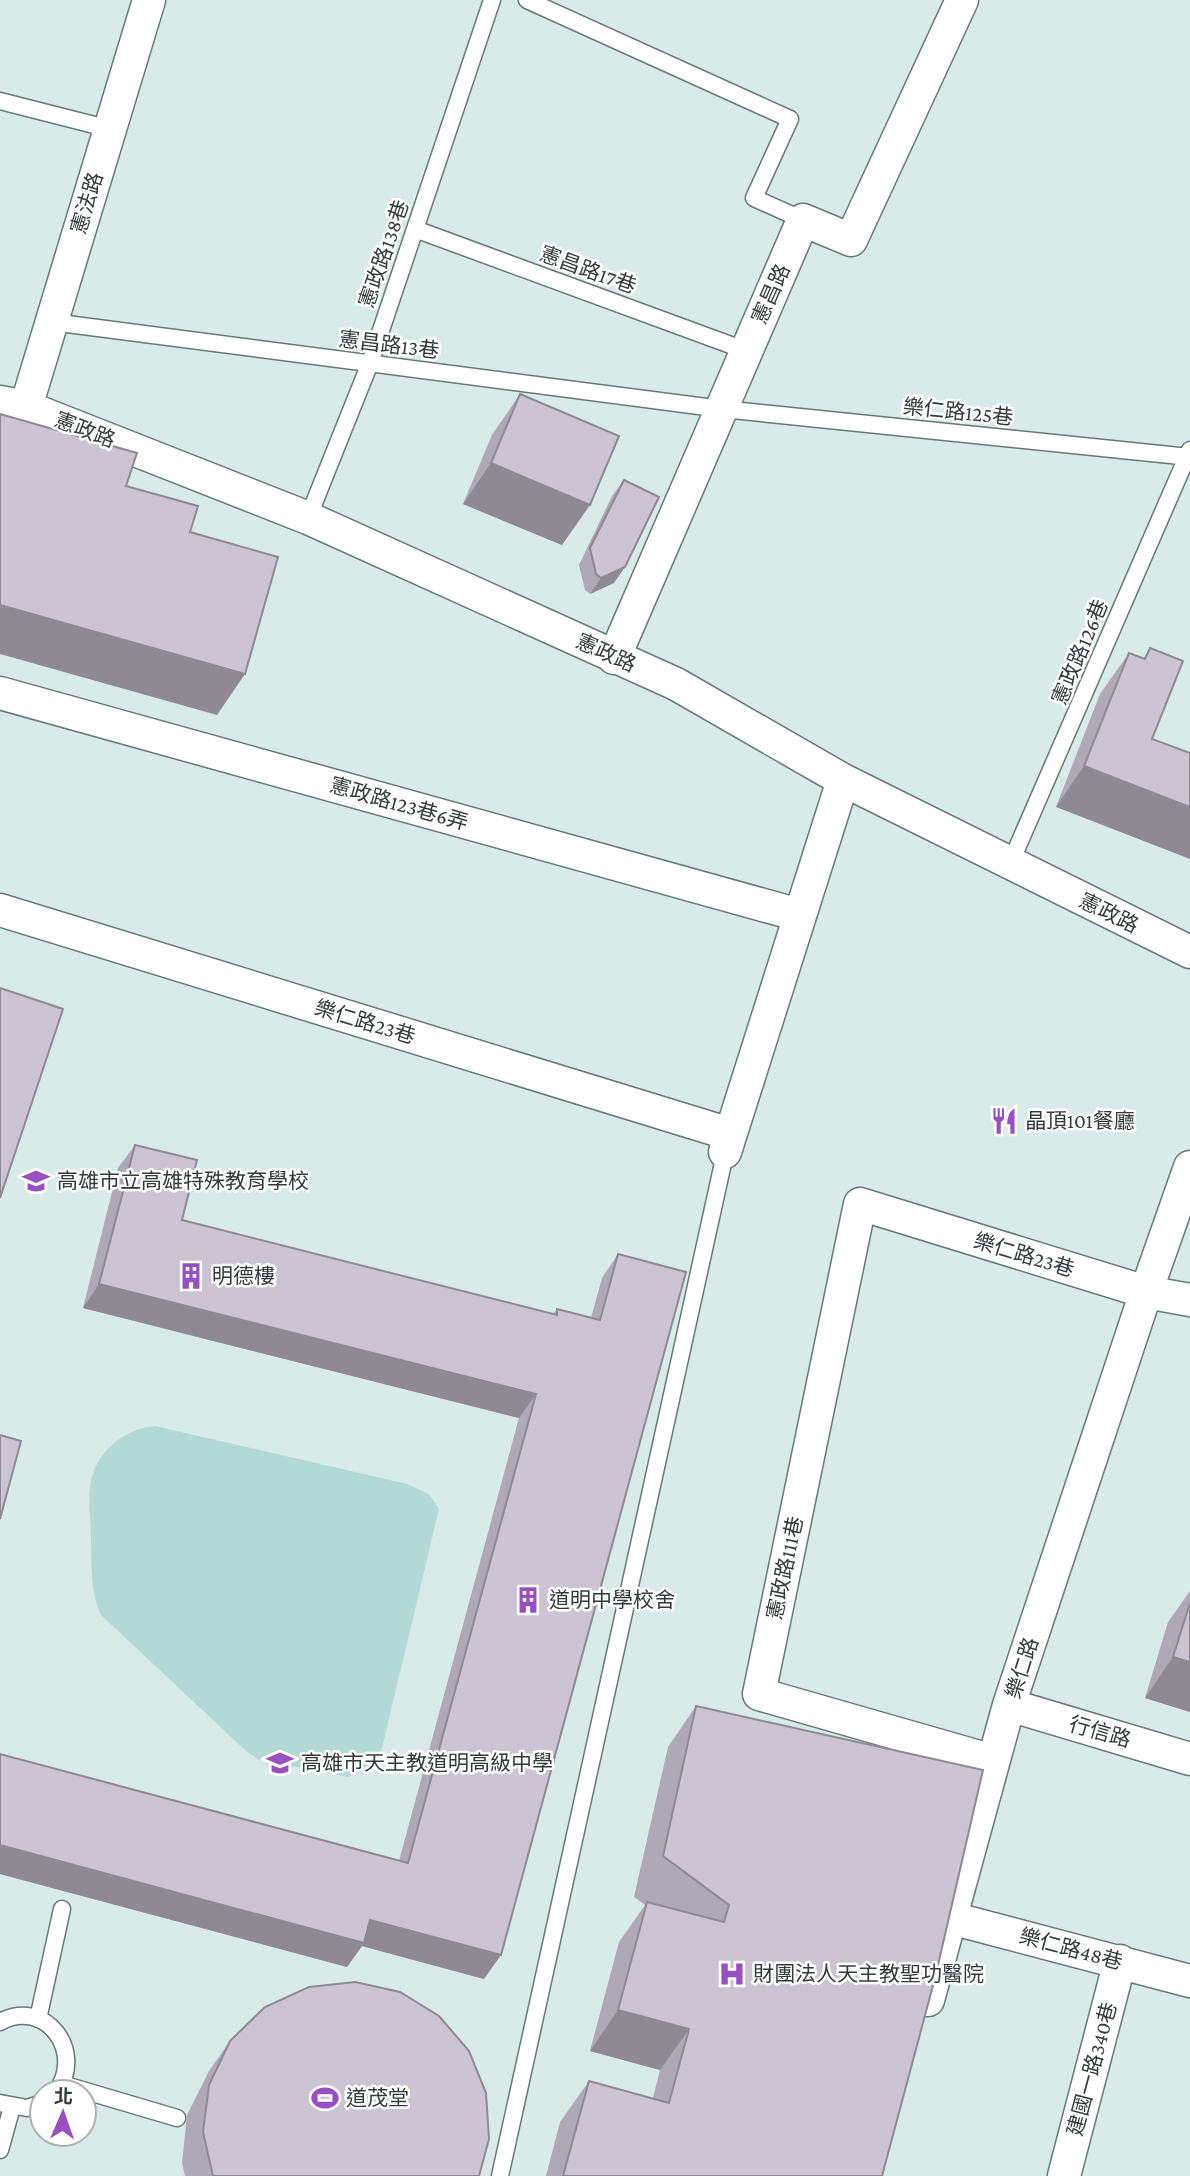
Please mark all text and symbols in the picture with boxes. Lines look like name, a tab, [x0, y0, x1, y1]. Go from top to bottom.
street label: 憲法路	[66, 169, 108, 237]
street label: 憲政路138巷	[354, 197, 414, 311]
street label: 憲昌路17巷	[537, 242, 639, 298]
street label: 憲昌路	[747, 260, 795, 328]
street label: 憲昌路13巷	[337, 327, 441, 363]
street label: 樂仁路125巷	[902, 394, 1014, 430]
street label: 憲政路	[51, 408, 119, 452]
street label: 憲政路126巷	[1047, 596, 1113, 708]
street label: 憲政路	[572, 629, 640, 677]
street label: 憲政路123巷6弄	[327, 773, 471, 835]
street label: 憲政路	[1075, 888, 1143, 938]
street label: 樂仁路23巷	[312, 995, 418, 1049]
restaurant icon: 晶頂101餐廳	[989, 1106, 1019, 1136]
place label: 晶頂101餐廳	[1025, 1109, 1135, 1133]
school or university icon: 高雄市立高雄特殊教育學校	[21, 1166, 51, 1196]
place label: 高雄市立高雄特殊教育學校	[57, 1169, 309, 1193]
street label: 樂仁路23巷	[971, 1228, 1077, 1282]
building icon: 明德樓	[176, 1261, 206, 1291]
place label: 明德樓	[212, 1264, 275, 1288]
street label: 憲政路111巷	[762, 1514, 808, 1622]
building icon: 道明中學校舍	[513, 1585, 543, 1615]
place label: 道明中學校舍	[549, 1588, 675, 1612]
street label: 樂仁路	[1001, 1634, 1043, 1702]
street label: 行信路	[1066, 1712, 1134, 1752]
school or university icon: 高雄市天主教道明高級中學	[265, 1748, 295, 1778]
place label: 高雄市天主教道明高級中學	[301, 1751, 553, 1775]
street label: 樂仁路48巷	[1017, 1924, 1125, 1974]
hospital icon: 財團法人天主教聖功醫院	[717, 1959, 747, 1989]
place label: 財團法人天主教聖功醫院	[753, 1962, 984, 1986]
street label: 建國一路340巷	[1063, 1999, 1121, 2139]
north arrow	[28, 2078, 98, 2148]
sports icon: 道茂堂	[310, 2083, 340, 2113]
text: 北	[54, 2086, 73, 2107]
place label: 道茂堂	[346, 2086, 409, 2110]

